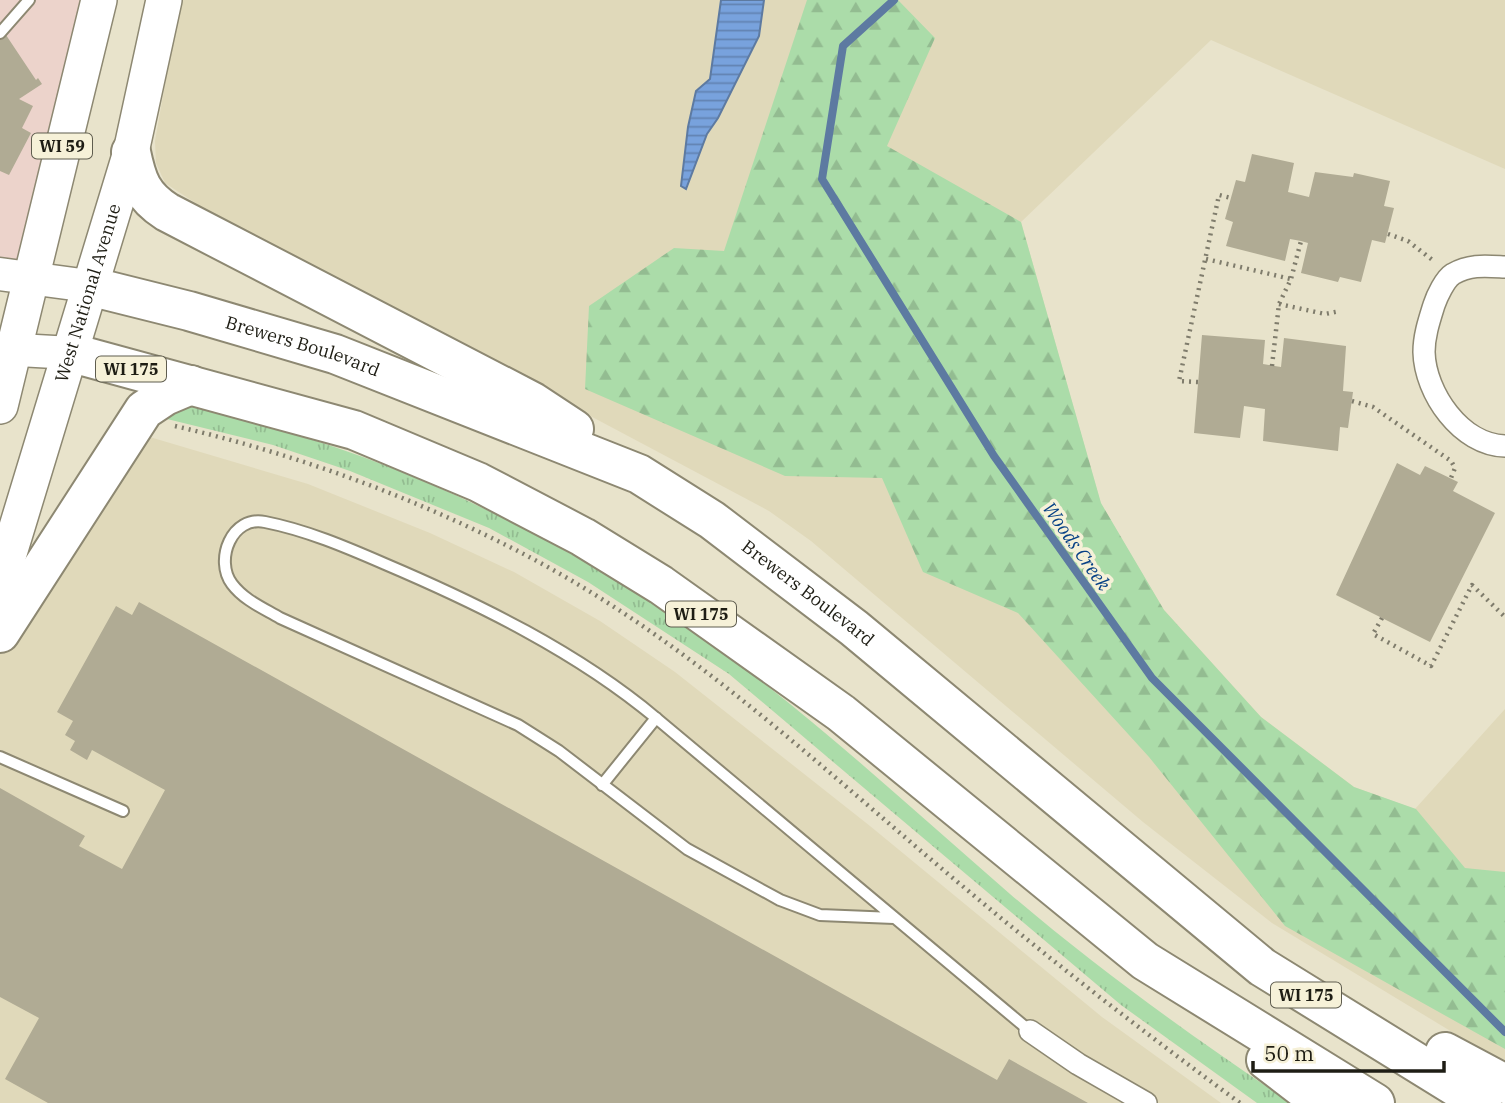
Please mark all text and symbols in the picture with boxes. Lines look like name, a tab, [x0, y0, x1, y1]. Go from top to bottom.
road number: WI 59	[32, 134, 92, 158]
street label: West National Avenue	[50, 201, 126, 385]
street label: Brewers Boulevard	[223, 310, 383, 382]
road number: WI 175	[96, 356, 166, 382]
water label: Woods Creek	[1038, 497, 1117, 596]
street label: Brewers Boulevard	[737, 535, 879, 651]
road number: WI 175	[666, 601, 736, 626]
road number: WI 175	[1271, 982, 1341, 1007]
scale bar	[1253, 1030, 1444, 1074]
text: 50 m	[1264, 1039, 1314, 1067]

